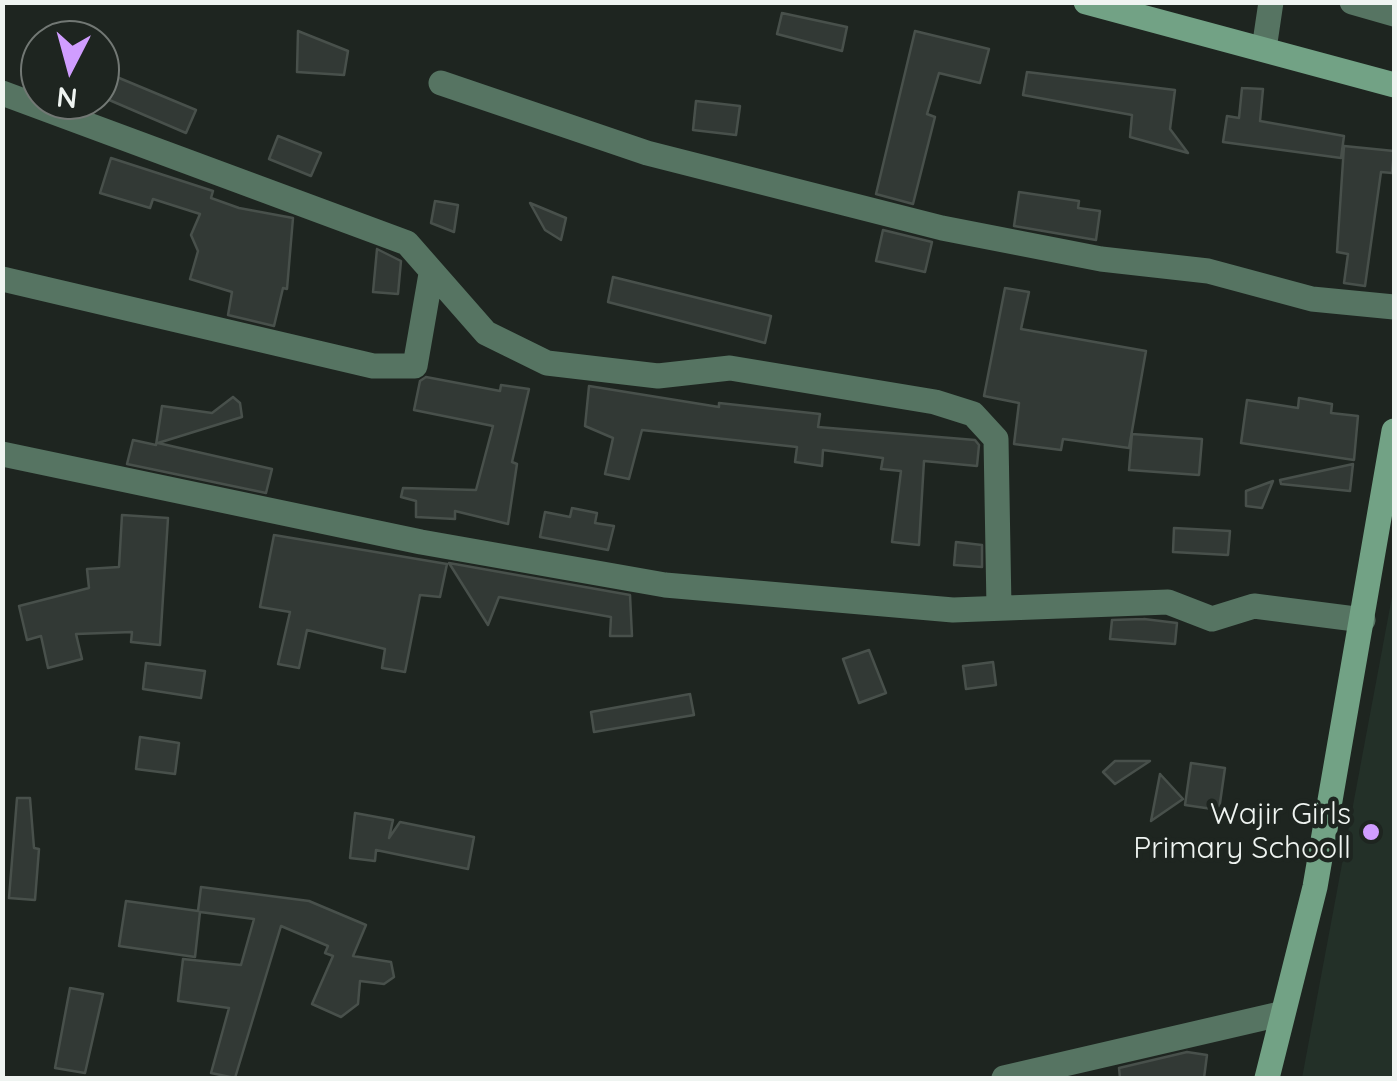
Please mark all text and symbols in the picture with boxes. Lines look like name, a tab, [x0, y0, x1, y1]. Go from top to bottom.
north arrow	[20, 20, 120, 120]
text: N	[55, 80, 79, 117]
place label: Wajir Girls Primary Schooll	[1133, 797, 1351, 868]
marker: Wajir Girls Primary Schooll	[1360, 821, 1382, 843]

